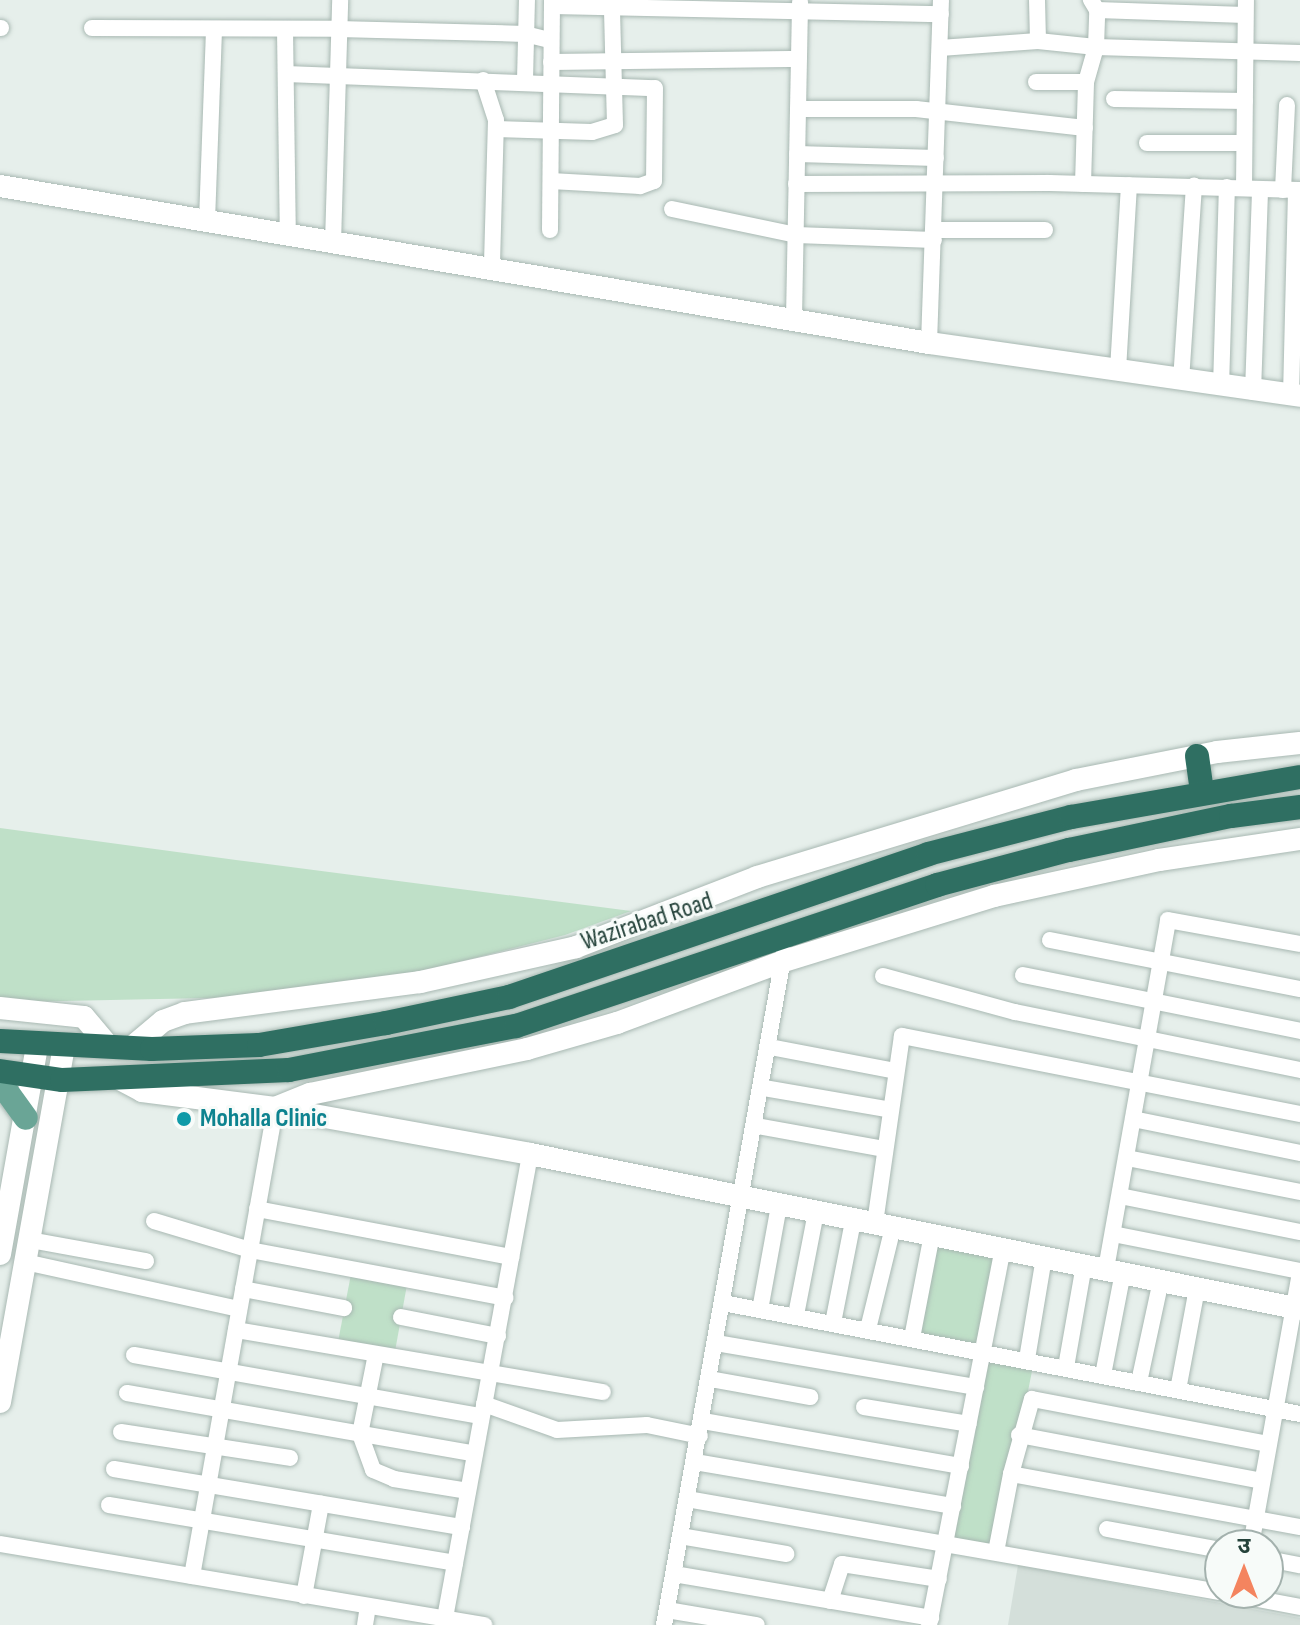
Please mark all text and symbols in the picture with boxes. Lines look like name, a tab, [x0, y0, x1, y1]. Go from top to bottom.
street label: Wazirabad Road	[577, 886, 717, 958]
place label: Mohalla Clinic	[200, 1103, 327, 1135]
marker: Mohalla Clinic	[175, 1110, 193, 1128]
north arrow	[1204, 1529, 1284, 1609]
text: उ	[1238, 1533, 1250, 1560]

